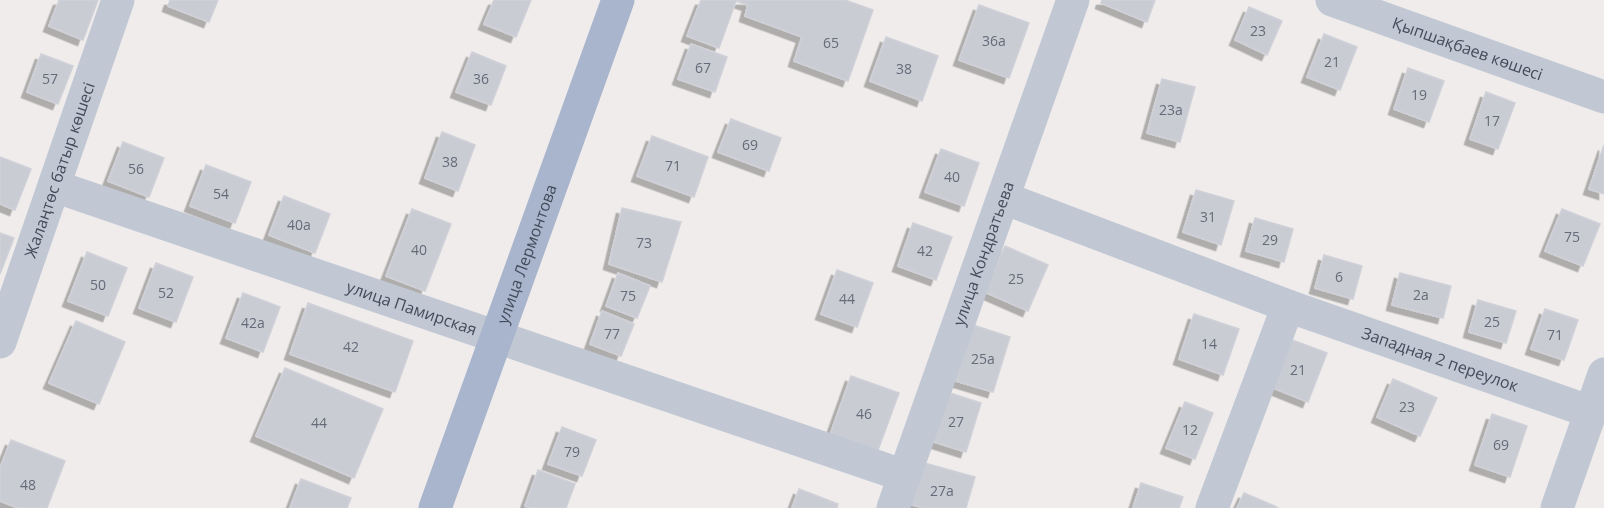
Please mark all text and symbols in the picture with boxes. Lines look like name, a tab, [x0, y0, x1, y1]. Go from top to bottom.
street label: Қыпшақбаев көшесі	[1389, 11, 1546, 85]
house number: 23	[1250, 21, 1266, 40]
house number: 36а	[982, 31, 1006, 50]
house number: 65	[823, 33, 839, 52]
house number: 21	[1324, 52, 1340, 71]
house number: 67	[695, 58, 711, 77]
house number: 38	[896, 59, 912, 78]
house number: 57	[42, 69, 58, 88]
house number: 36	[473, 69, 489, 88]
street label: Жалаңтөс батыр көшесі	[19, 79, 100, 261]
house number: 19	[1411, 85, 1427, 104]
house number: 23а	[1159, 100, 1183, 119]
house number: 17	[1484, 111, 1500, 130]
house number: 69	[742, 135, 758, 154]
house number: 38	[442, 152, 458, 171]
house number: 71	[665, 156, 681, 175]
house number: 56	[128, 159, 144, 178]
house number: 40	[944, 167, 960, 186]
street label: улица Кондратьева	[947, 178, 1019, 329]
street label: улица Лермонтова	[491, 181, 562, 327]
house number: 54	[213, 184, 229, 203]
house number: 31	[1200, 207, 1216, 226]
house number: 40а	[287, 215, 311, 234]
house number: 75	[1564, 227, 1580, 246]
house number: 29	[1262, 230, 1278, 249]
house number: 73	[636, 233, 652, 252]
house number: 40	[411, 240, 427, 259]
house number: 42	[917, 241, 933, 260]
house number: 6	[1335, 267, 1343, 286]
house number: 25	[1008, 269, 1024, 288]
house number: 50	[90, 275, 106, 294]
street label: улица Памирская	[344, 276, 480, 340]
house number: 52	[158, 283, 174, 302]
house number: 2а	[1413, 285, 1429, 304]
house number: 75	[620, 286, 636, 305]
house number: 44	[839, 289, 855, 308]
house number: 25	[1484, 312, 1500, 331]
house number: 42а	[241, 313, 265, 332]
street label: Западная 2 переулок	[1359, 322, 1522, 397]
house number: 77	[604, 324, 620, 343]
house number: 71	[1547, 325, 1563, 344]
house number: 14	[1201, 334, 1217, 353]
house number: 42	[343, 337, 359, 356]
house number: 25а	[971, 349, 995, 368]
house number: 21	[1290, 360, 1306, 379]
house number: 23	[1399, 397, 1415, 416]
house number: 46	[856, 404, 872, 423]
house number: 27	[948, 412, 964, 431]
house number: 44	[311, 413, 327, 432]
house number: 12	[1182, 420, 1198, 439]
house number: 69	[1493, 435, 1509, 454]
house number: 79	[564, 442, 580, 461]
house number: 48	[20, 475, 36, 494]
house number: 27а	[930, 481, 954, 500]

